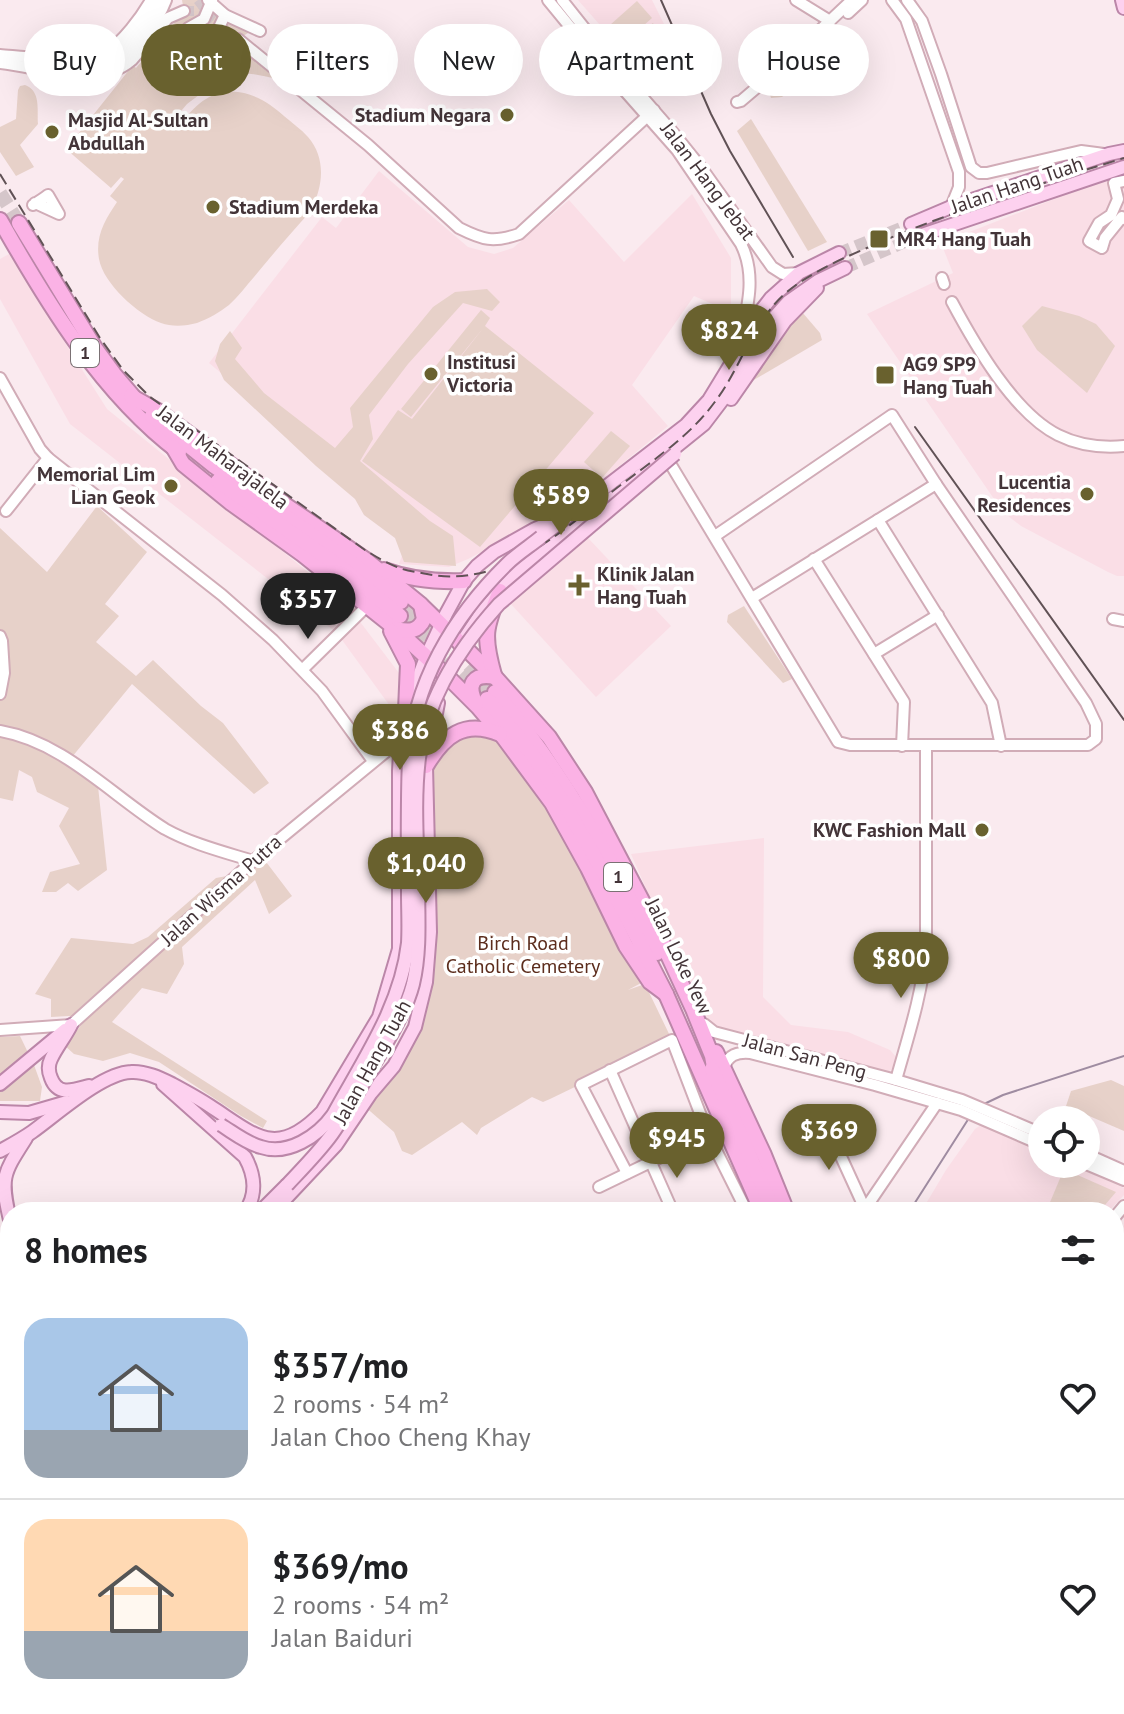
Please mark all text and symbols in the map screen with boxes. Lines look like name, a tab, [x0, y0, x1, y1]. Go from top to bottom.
chip: Buy	[24, 24, 125, 96]
chip: Rent	[141, 24, 251, 96]
chip: Filters	[267, 24, 398, 96]
chip: New	[414, 24, 523, 96]
chip: Apartment	[539, 24, 722, 96]
chip: House	[738, 24, 869, 96]
place label: Stadium Negara	[355, 102, 491, 128]
marker: Stadium Negara	[498, 106, 516, 124]
place label: Masjid Al-Sultan Abdullah	[68, 107, 208, 156]
street label: Jalan Hang Jebat	[654, 116, 761, 246]
marker: Masjid Al-Sultan Abdullah	[43, 123, 61, 141]
street label: Jalan Hang Tuah	[946, 150, 1087, 220]
place label: Stadium Merdeka	[229, 194, 379, 220]
marker: Stadium Merdeka	[204, 198, 222, 216]
place label: MR4 Hang Tuah	[897, 226, 1031, 252]
marker: MR4 Hang Tuah	[868, 228, 890, 250]
pin: $824	[682, 304, 776, 372]
text: $824	[700, 313, 758, 346]
road number: 1	[71, 339, 99, 367]
place label: Institusi Victoria	[446, 349, 516, 398]
place label: AG9 SP9 Hang Tuah	[903, 351, 993, 400]
marker: AG9 SP9 Hang Tuah	[874, 364, 896, 386]
marker: Institusi Victoria	[422, 365, 440, 383]
street label: Jalan Maharajalela	[151, 398, 294, 515]
place label: Memorial Lim Lian Geok	[37, 461, 155, 510]
pin: $589	[514, 469, 608, 537]
place label: Lucentia Residences	[977, 469, 1071, 518]
marker: Memorial Lim Lian Geok	[162, 477, 180, 495]
text: $589	[532, 478, 590, 511]
marker: Lucentia Residences	[1078, 485, 1096, 503]
place label: Klinik Jalan Hang Tuah	[597, 561, 695, 610]
pin: $357	[261, 573, 355, 641]
marker: Klinik Jalan Hang Tuah	[568, 574, 590, 596]
text: $357	[279, 582, 337, 615]
pin: $386	[353, 704, 447, 772]
text: $386	[371, 713, 429, 746]
place label: KWC Fashion Mall	[813, 817, 966, 843]
marker: KWC Fashion Mall	[973, 821, 991, 839]
street label: Jalan Wisma Putra	[154, 829, 287, 952]
pin: $1,040	[361, 837, 491, 905]
text: $1,040	[386, 846, 466, 879]
road number: 1	[604, 863, 632, 891]
street label: Jalan Loke Yew	[639, 893, 718, 1019]
park label: Birch Road Catholic Cemetery	[446, 930, 601, 979]
pin: $800	[854, 932, 948, 1000]
text: $800	[872, 941, 930, 974]
street label: Jalan Hang Tuah	[327, 995, 417, 1130]
street label: Jalan San Peng	[739, 1027, 870, 1085]
pin: $369	[782, 1104, 876, 1172]
map controls	[1028, 1106, 1100, 1178]
button: locate	[1028, 1106, 1100, 1178]
pin: $945	[630, 1112, 724, 1180]
text: $369	[800, 1113, 858, 1146]
text: $945	[648, 1121, 706, 1154]
text: 8 homes	[24, 1228, 148, 1272]
icon: filters	[1056, 1228, 1100, 1272]
text: $357/mo	[272, 1343, 409, 1387]
icon: home	[88, 1350, 184, 1446]
icon: heart	[1056, 1376, 1100, 1420]
text: 2 rooms · 54 m²	[272, 1387, 449, 1420]
text: Jalan Choo Cheng Khay	[272, 1420, 531, 1453]
text: $369/mo	[272, 1544, 409, 1588]
icon: home	[88, 1551, 184, 1647]
icon: heart	[1056, 1577, 1100, 1621]
text: 2 rooms · 54 m²	[272, 1588, 449, 1621]
text: Jalan Baiduri	[272, 1621, 413, 1654]

